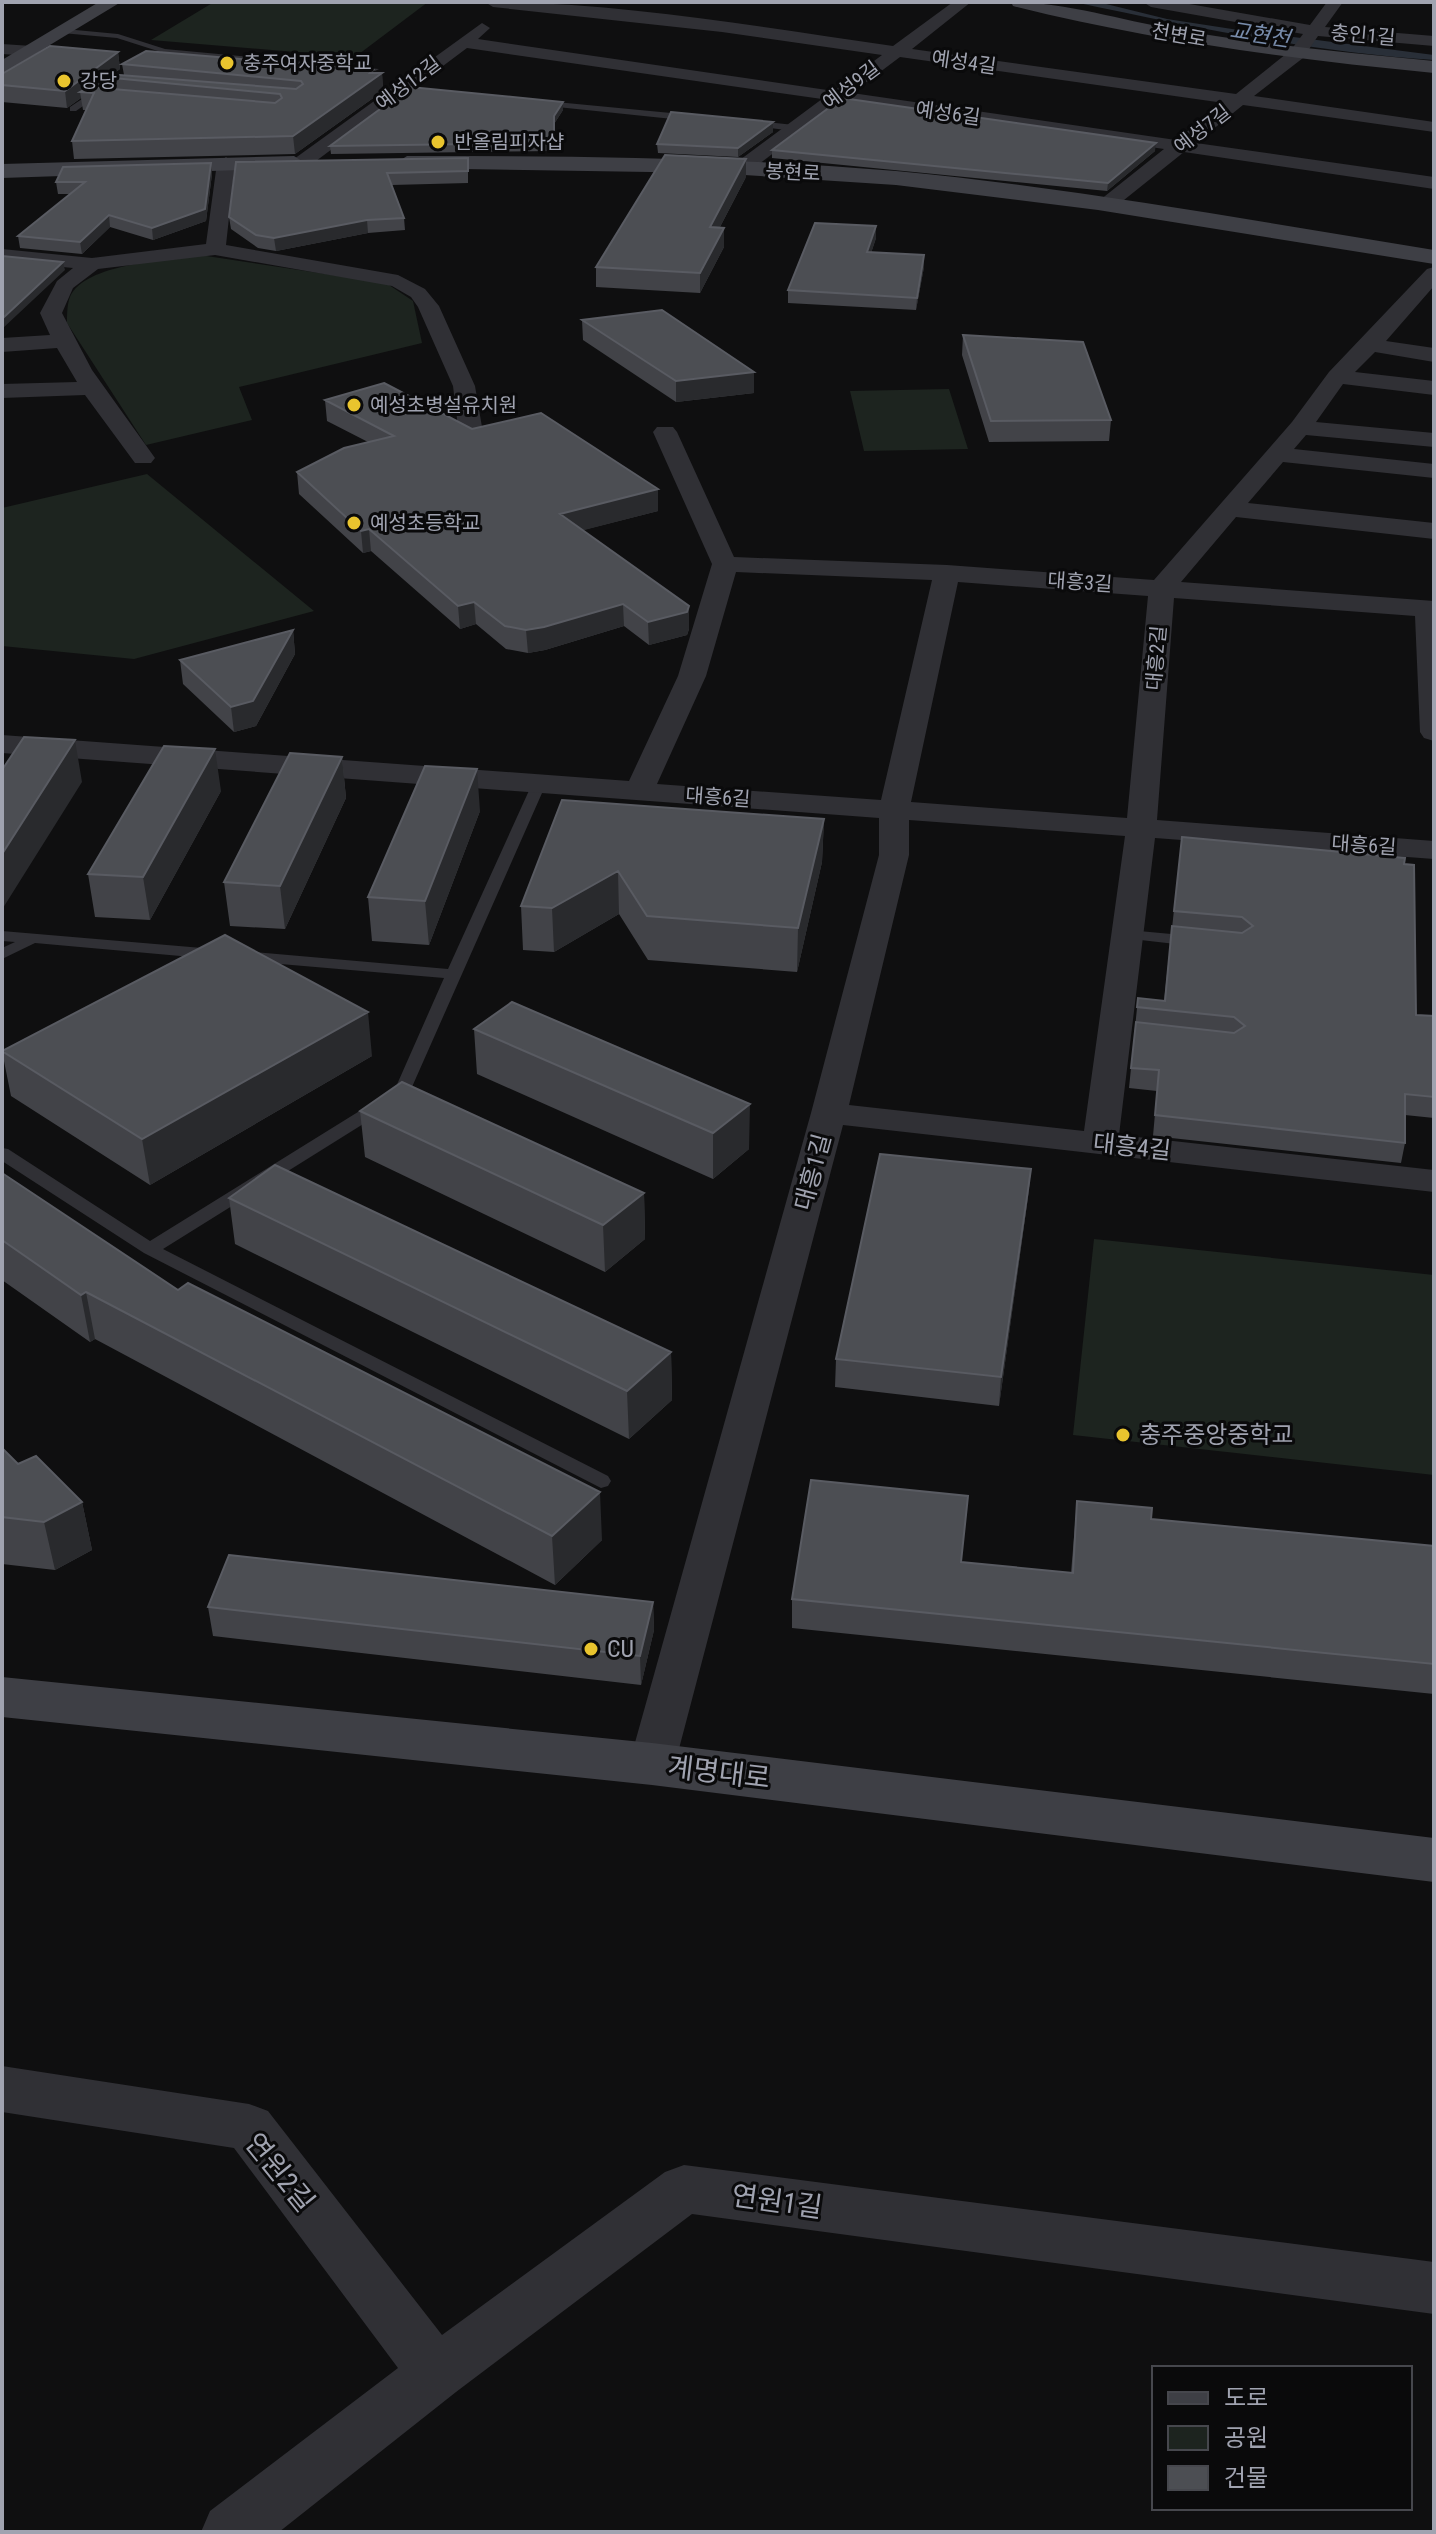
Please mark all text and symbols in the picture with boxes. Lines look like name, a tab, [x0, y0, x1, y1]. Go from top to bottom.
water label: 교현천	[1228, 17, 1295, 52]
street label: 천변로	[1150, 18, 1208, 52]
street label: 충인1길	[1330, 20, 1396, 50]
street label: 예성4길	[930, 46, 998, 78]
place label: 충주여자중학교	[243, 51, 372, 75]
street label: 예성12길	[371, 51, 445, 115]
marker: 충주여자중학교	[218, 54, 236, 72]
street label: 예성9길	[818, 56, 884, 114]
place label: 강당	[80, 69, 117, 93]
marker: 강당	[55, 72, 73, 90]
street label: 예성6길	[914, 97, 982, 129]
street label: 예성7길	[1169, 100, 1235, 158]
place label: 반올림피자샵	[454, 130, 564, 154]
marker: 반올림피자샵	[429, 133, 447, 151]
street label: 봉현로	[765, 159, 821, 185]
place label: 예성초병설유치원	[370, 393, 517, 417]
marker: 예성초병설유치원	[345, 396, 363, 414]
place label: 예성초등학교	[370, 511, 480, 535]
marker: 예성초등학교	[345, 514, 363, 532]
street label: 대흥3길	[1047, 568, 1113, 596]
street label: 대흥2길	[1141, 625, 1171, 691]
street label: 대흥6길	[685, 783, 751, 811]
street label: 대흥6길	[1331, 831, 1397, 859]
street label: 대흥4길	[1092, 1129, 1172, 1165]
street label: 대흥1길	[789, 1131, 837, 1213]
place label: 충주중앙중학교	[1139, 1421, 1294, 1449]
marker: 충주중앙중학교	[1114, 1426, 1132, 1444]
place label: CU	[607, 1635, 634, 1663]
marker: CU	[582, 1640, 600, 1658]
street label: 계명대로	[666, 1750, 772, 1795]
street label: 연원2길	[238, 2127, 321, 2218]
street label: 연원1길	[730, 2179, 824, 2224]
legend	[1152, 2366, 1412, 2510]
text: 도로	[1224, 2384, 1268, 2412]
text: 공원	[1224, 2424, 1268, 2452]
text: 건물	[1224, 2464, 1268, 2492]

